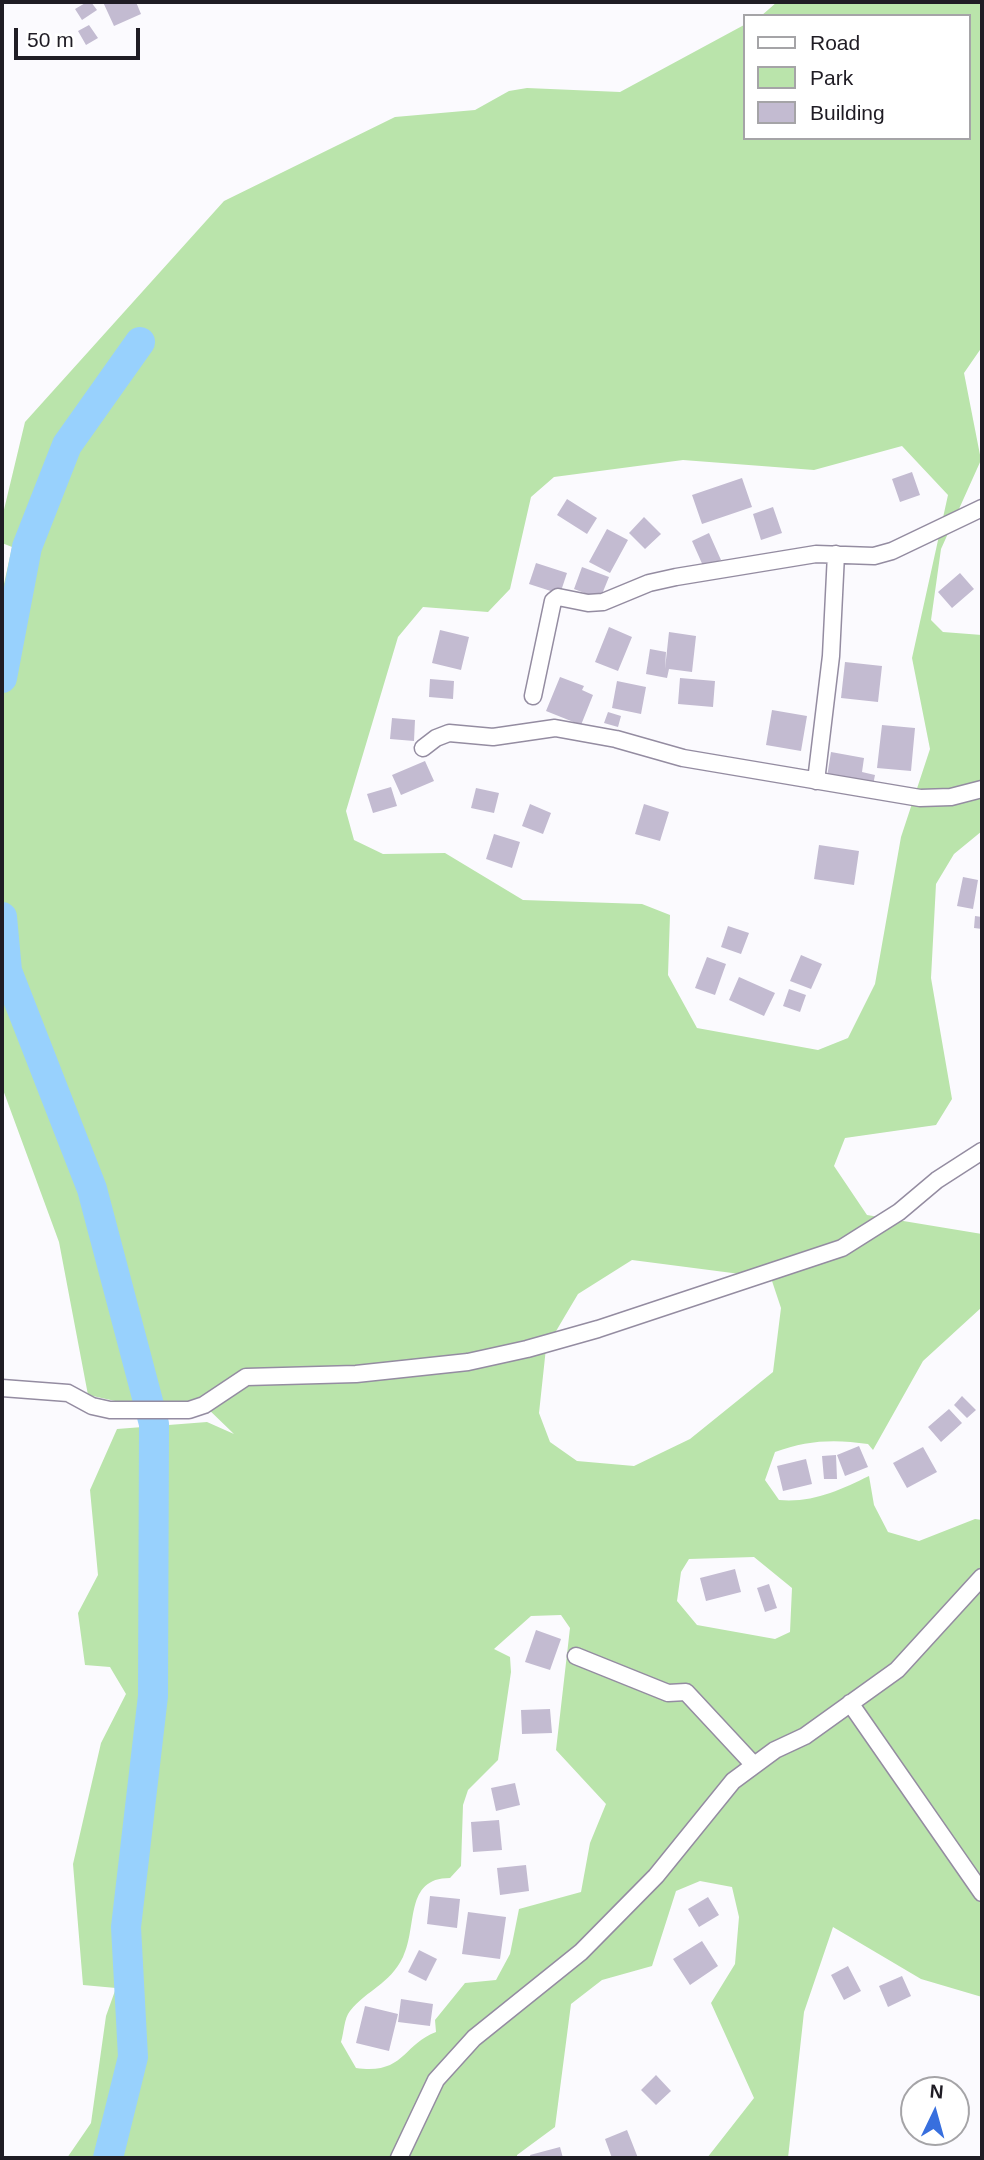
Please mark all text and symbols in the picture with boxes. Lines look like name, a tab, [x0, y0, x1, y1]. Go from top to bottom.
scale bar	[18, 14, 144, 58]
legend	[743, 14, 970, 140]
text: 50 m	[27, 28, 74, 51]
text: Road	[810, 31, 860, 54]
text: Park	[810, 66, 853, 89]
text: Building	[810, 101, 885, 124]
north arrow	[900, 2076, 970, 2146]
text: N	[929, 2081, 944, 2103]

